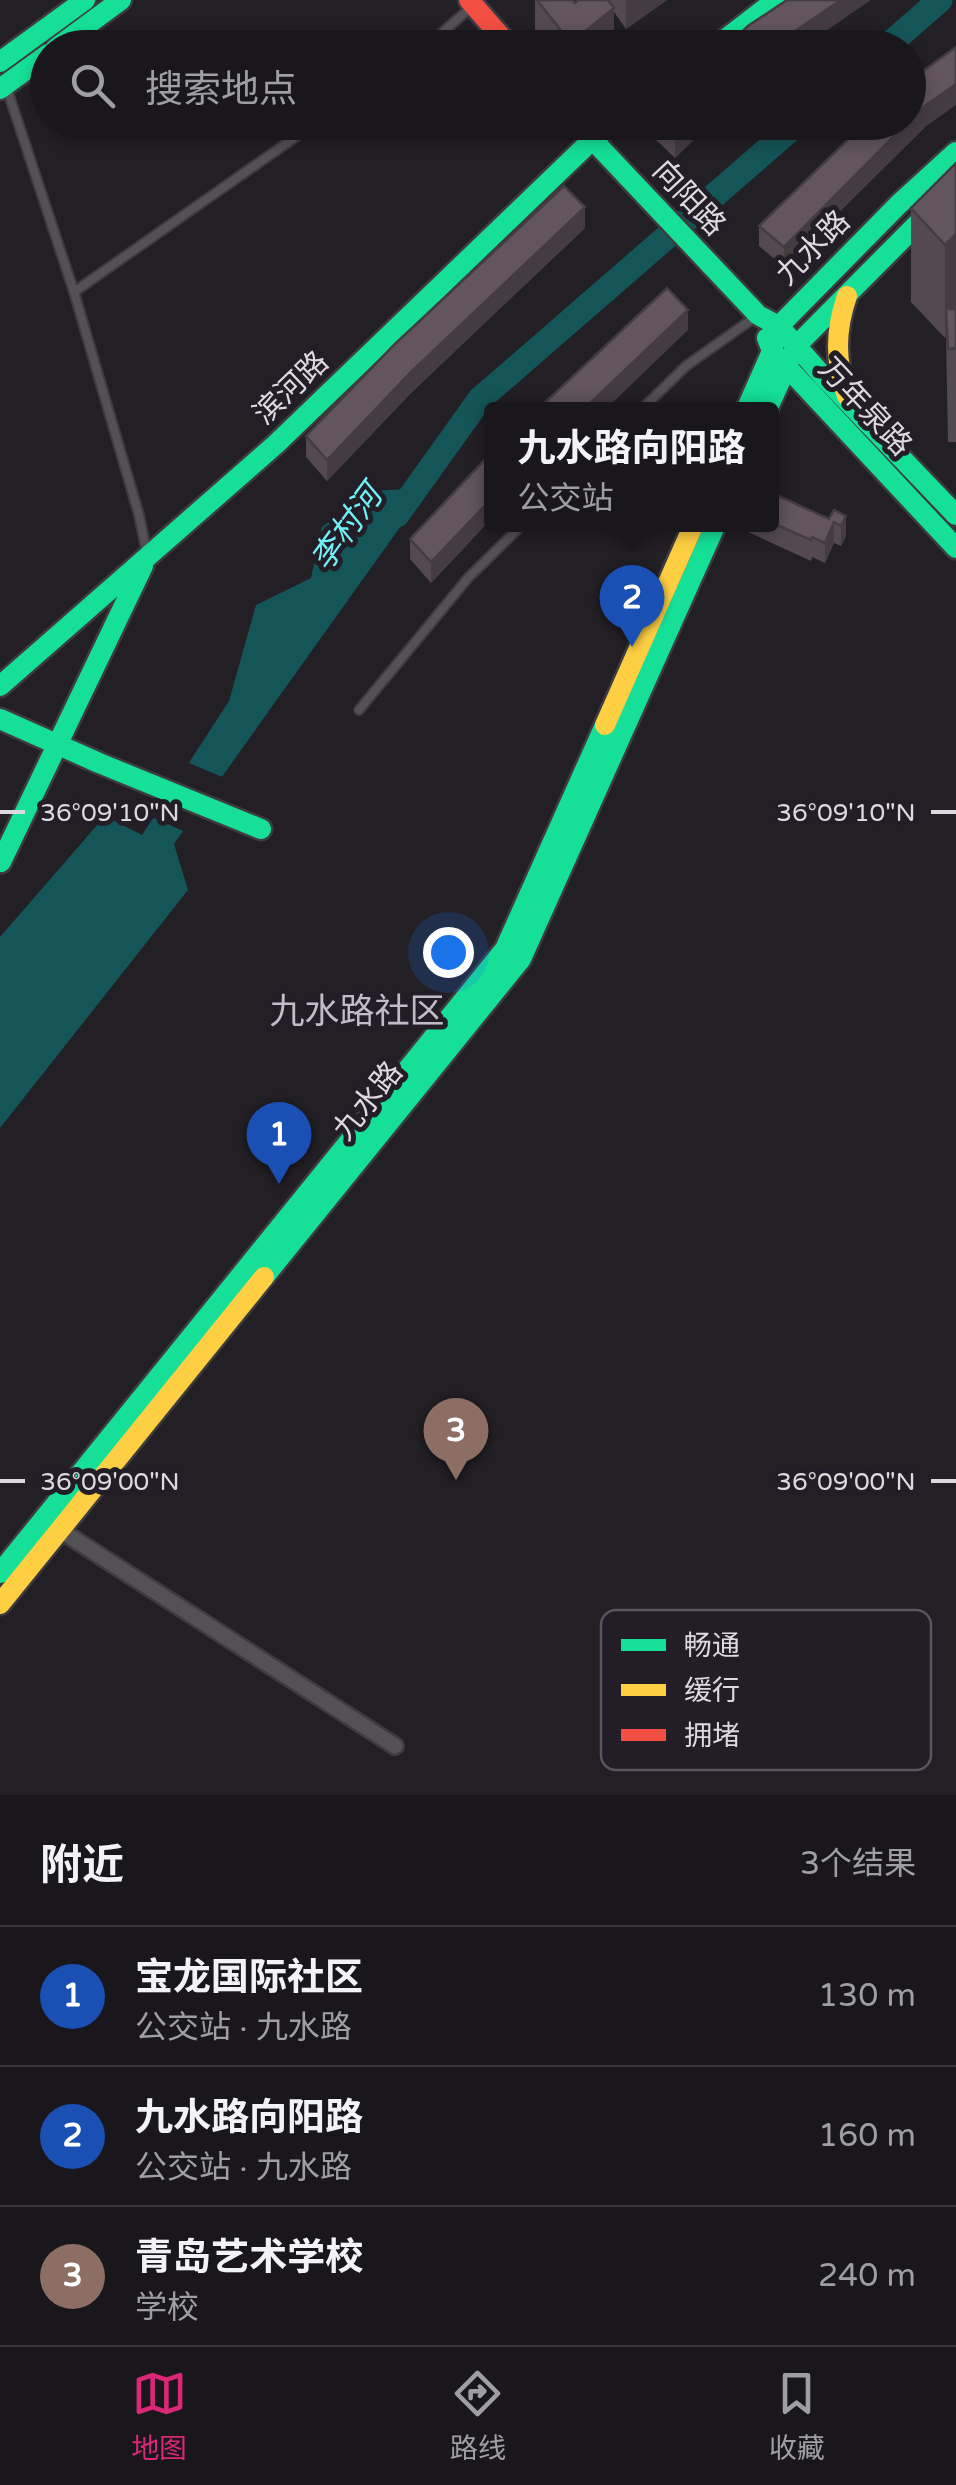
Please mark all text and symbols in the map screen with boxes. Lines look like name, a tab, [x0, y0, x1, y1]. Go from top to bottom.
search box	[30, 30, 926, 140]
icon: search	[65, 58, 120, 113]
text: 搜索地点	[145, 67, 297, 113]
street label: 向阳路	[645, 152, 733, 244]
street label: 九水路	[768, 203, 858, 293]
street label: 滨河路	[246, 343, 336, 433]
street label: 万年泉路	[811, 351, 919, 463]
popup	[484, 402, 779, 532]
text: 九水路向阳路	[517, 426, 746, 472]
water label: 李村河	[303, 473, 394, 578]
text: 公交站	[517, 480, 614, 518]
pin: 2	[600, 564, 664, 647]
text: 36°09'10"N	[40, 798, 180, 828]
text: 36°09'10"N	[776, 798, 916, 828]
your location	[423, 927, 474, 978]
district label: 九水路社区	[269, 991, 445, 1033]
street label: 九水路	[325, 1054, 411, 1148]
pin: 1	[246, 1102, 312, 1184]
pin: 3	[424, 1398, 488, 1480]
text: 36°09'00"N	[40, 1467, 180, 1497]
text: 36°09'00"N	[776, 1467, 916, 1497]
legend	[601, 1610, 931, 1770]
text: 畅通	[684, 1629, 740, 1663]
text: 缓行	[684, 1674, 740, 1708]
text: 拥堵	[684, 1719, 740, 1753]
text: 附近	[40, 1840, 124, 1891]
text: 3个结果	[800, 1845, 916, 1883]
text: 宝龙国际社区	[135, 1955, 363, 2001]
text: 1	[62, 1977, 83, 2015]
text: 130 m	[818, 1977, 916, 2015]
text: 公交站 · 九水路	[135, 2009, 352, 2047]
text: 九水路向阳路	[135, 2095, 363, 2141]
text: 2	[62, 2117, 83, 2155]
text: 160 m	[818, 2117, 916, 2155]
text: 公交站 · 九水路	[135, 2149, 352, 2187]
text: 青岛艺术学校	[135, 2235, 363, 2281]
text: 3	[62, 2257, 83, 2295]
text: 240 m	[818, 2257, 916, 2295]
text: 学校	[135, 2289, 199, 2327]
tab: 地图	[131, 2366, 187, 2466]
tab: 路线	[450, 2366, 506, 2466]
tab: 收藏	[769, 2366, 825, 2466]

